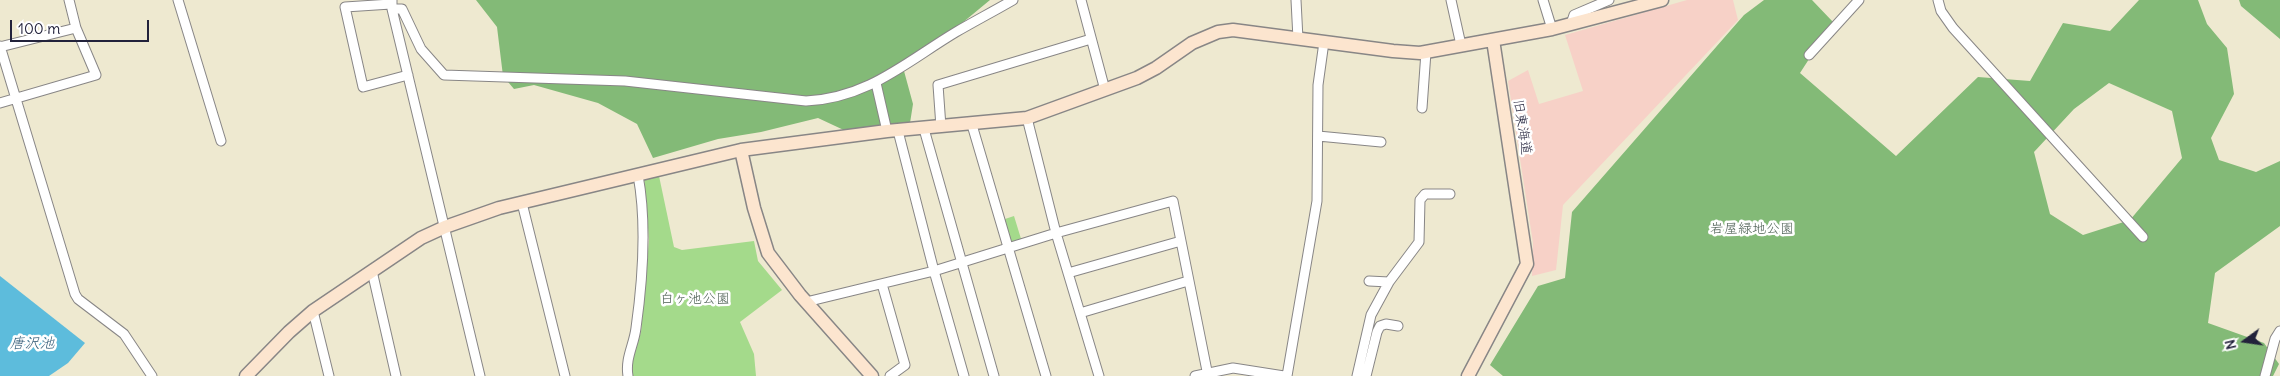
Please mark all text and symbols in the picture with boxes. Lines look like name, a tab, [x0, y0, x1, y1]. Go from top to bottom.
scale bar	[12, 10, 151, 42]
text: 100 m	[18, 19, 60, 38]
street label: 旧東海道	[1509, 98, 1535, 156]
park label: 岩屋緑地公園	[1710, 221, 1794, 237]
park label: 白ヶ池公園	[660, 291, 730, 307]
north arrow	[2220, 316, 2270, 366]
water label: 唐沢池	[10, 335, 54, 353]
text: N	[2221, 338, 2240, 352]

